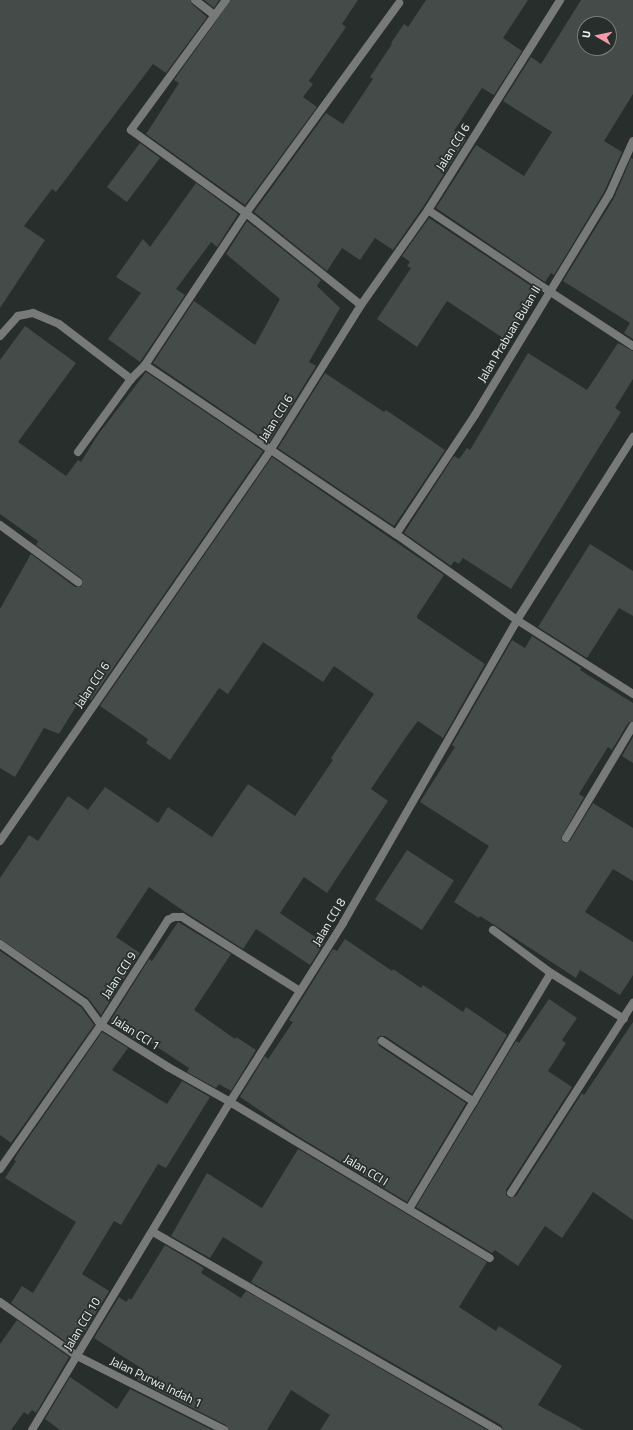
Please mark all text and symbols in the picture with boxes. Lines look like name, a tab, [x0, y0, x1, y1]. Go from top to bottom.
north arrow	[577, 16, 617, 56]
text: U	[578, 29, 595, 39]
street label: Jalan CCI 6	[433, 121, 473, 173]
street label: Jalan Prabuan Bulan II	[475, 283, 543, 385]
street label: Jalan CCI 6	[256, 392, 296, 444]
street label: Jalan CCI 6	[71, 659, 113, 711]
street label: Jalan CCI 8	[309, 896, 349, 948]
street label: Jalan CCI 9	[99, 949, 139, 1001]
street label: Jalan CCI 1	[110, 1013, 162, 1053]
street label: Jalan CCI I	[341, 1151, 391, 1189]
street label: Jalan CCI 10	[61, 1295, 103, 1353]
street label: Jalan Purwa Indah 1	[108, 1354, 204, 1410]

